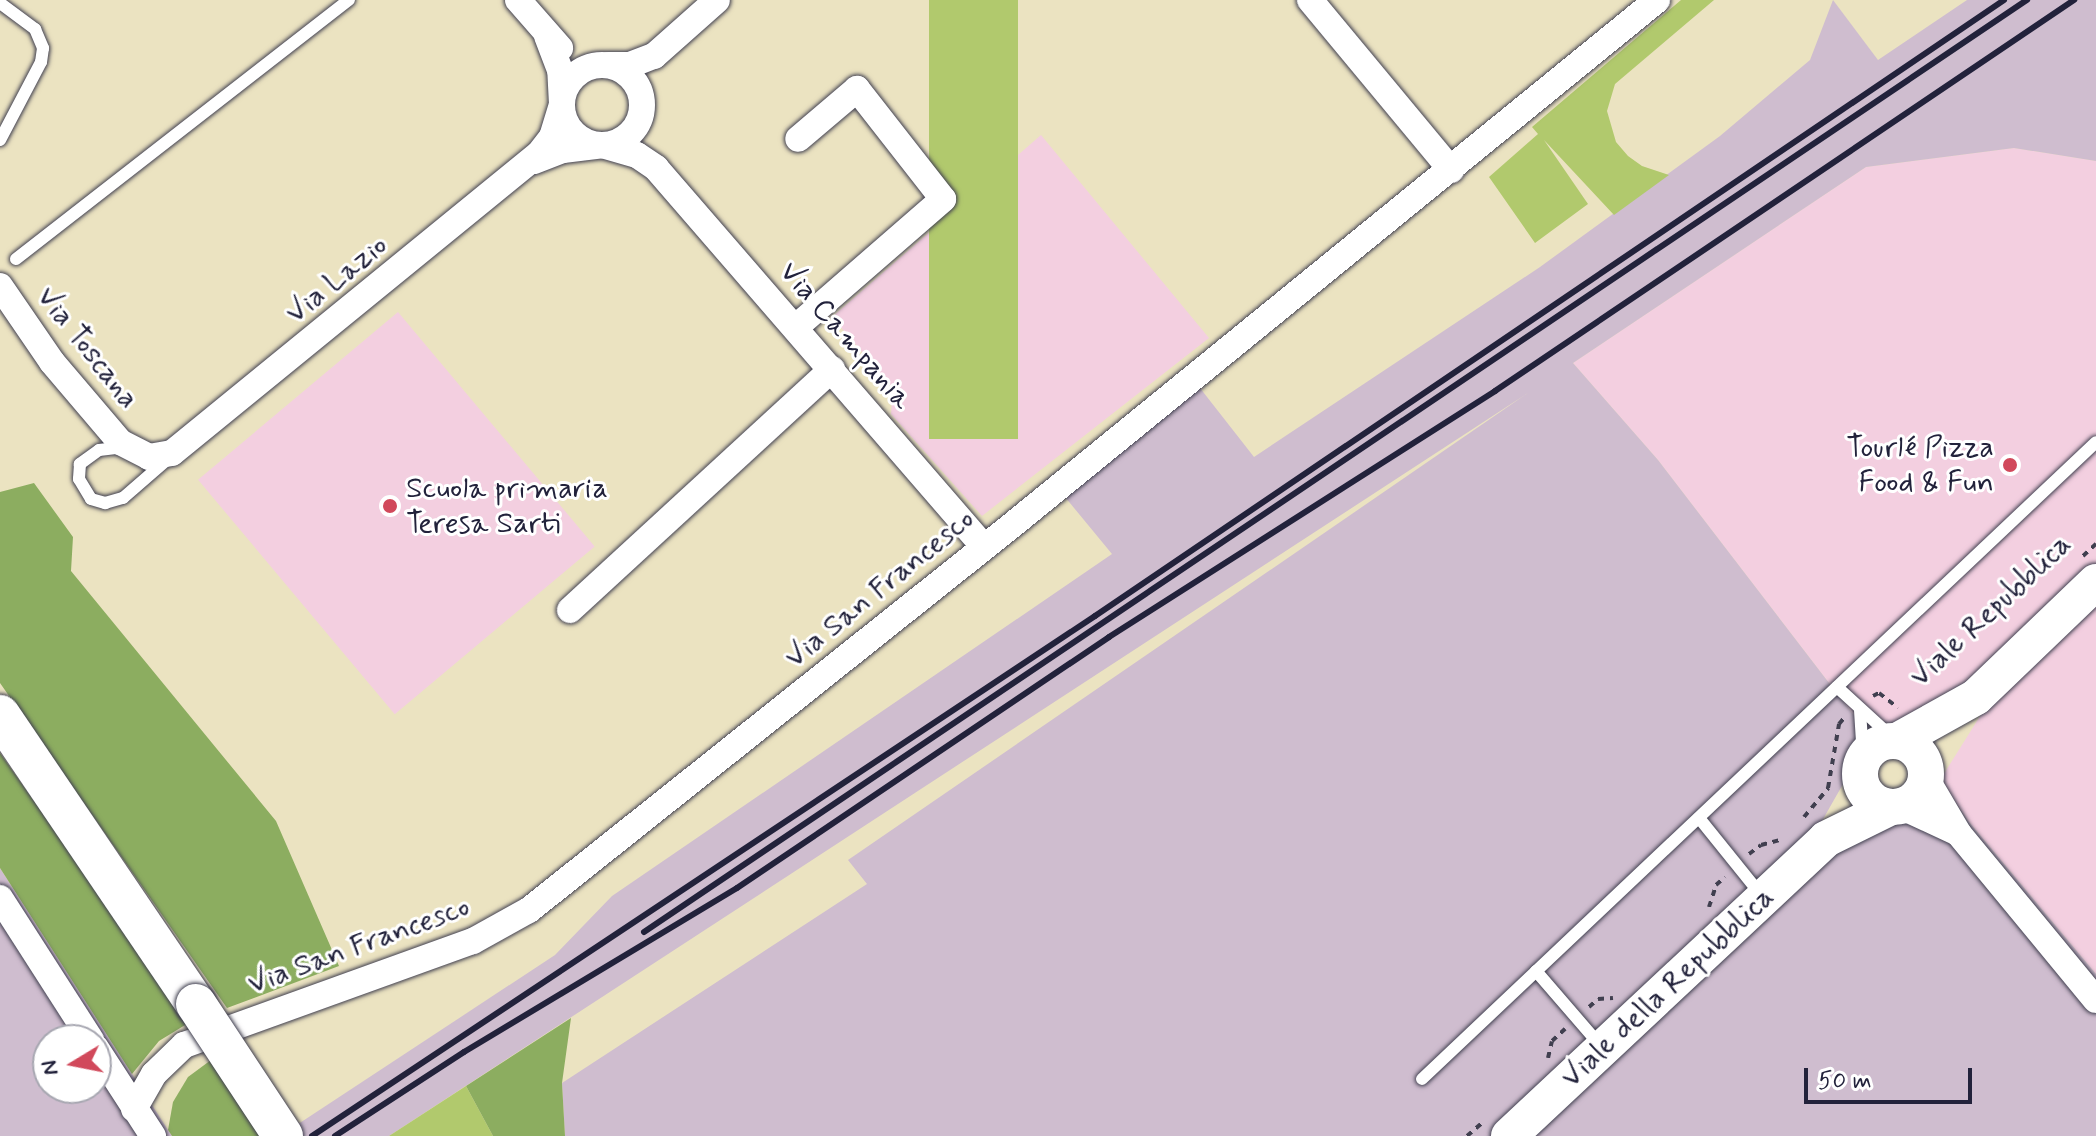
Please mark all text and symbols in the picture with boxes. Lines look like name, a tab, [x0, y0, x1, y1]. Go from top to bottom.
street label: Via Lazio	[280, 229, 394, 331]
street label: Via Campania	[773, 257, 917, 415]
street label: Via Toscana	[27, 278, 147, 418]
place label: Tourlé Pizza Food & Fun	[1846, 430, 1994, 500]
marker: Tourlé Pizza Food & Fun	[2001, 456, 2019, 474]
place label: Scuola primaria Teresa Sarti	[406, 471, 608, 542]
marker: Scuola primaria Teresa Sarti	[381, 497, 399, 515]
street label: Via San Francesco	[777, 501, 983, 677]
street label: Viale Repubblica	[1905, 529, 2077, 693]
street label: Viale della Repubblica	[1558, 884, 1778, 1092]
street label: Via San Francesco	[242, 889, 476, 1003]
north arrow	[32, 1024, 112, 1104]
scale bar	[1808, 1052, 1976, 1102]
text: N	[35, 1058, 65, 1077]
text: 50 m	[1818, 1066, 1872, 1097]

